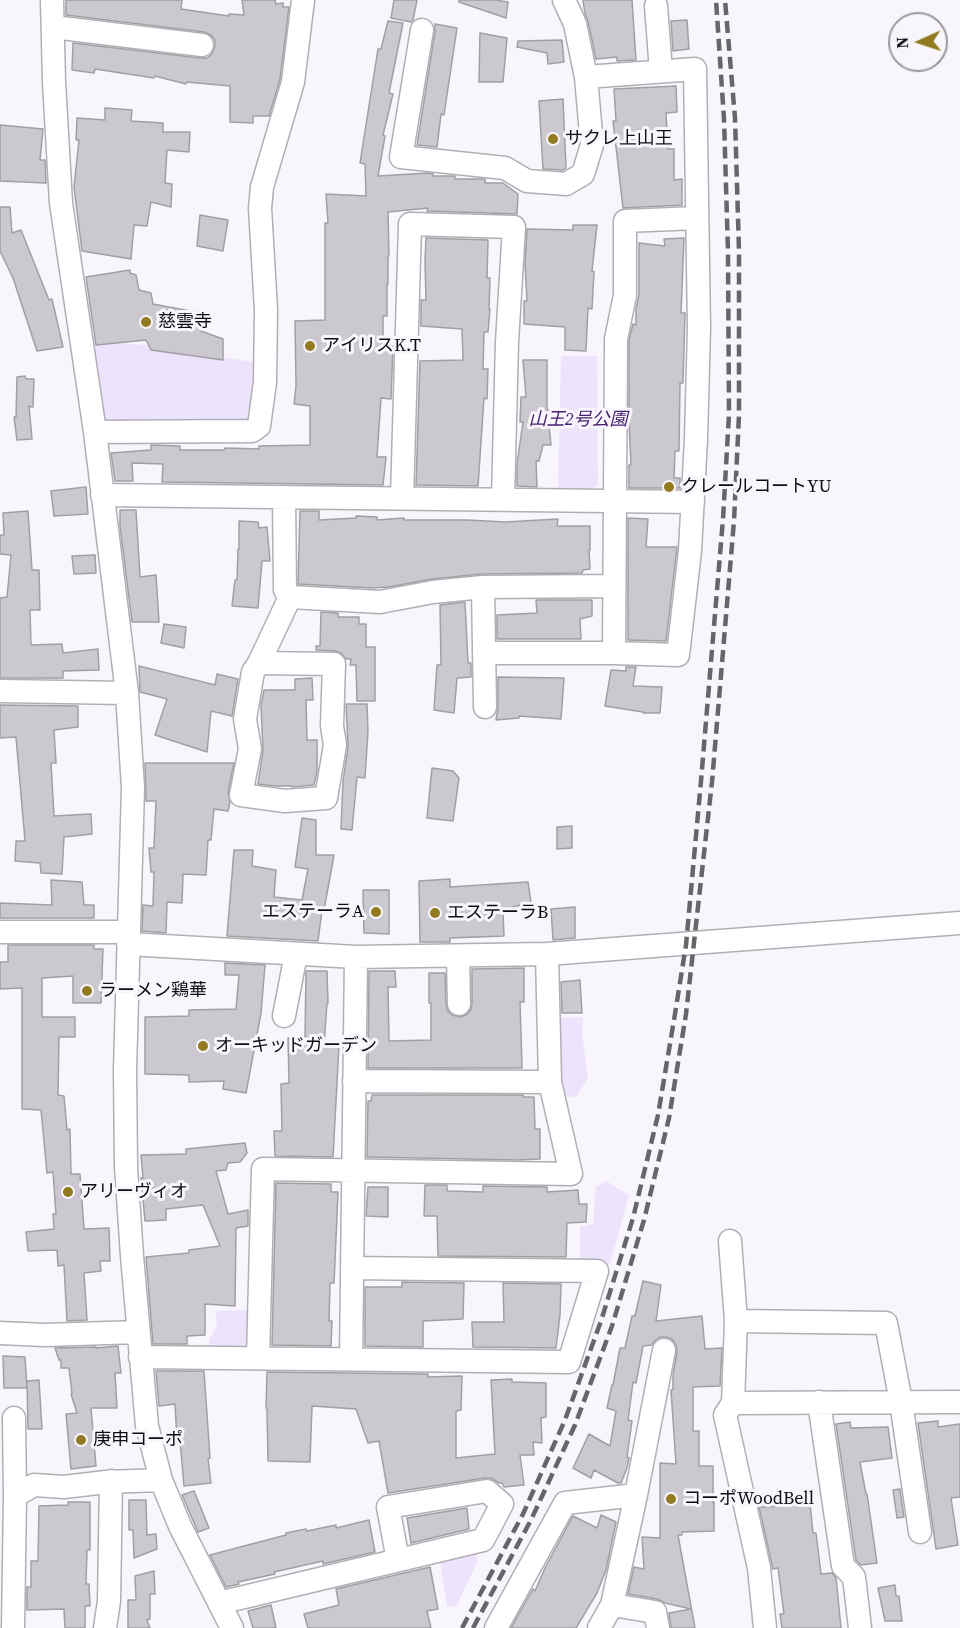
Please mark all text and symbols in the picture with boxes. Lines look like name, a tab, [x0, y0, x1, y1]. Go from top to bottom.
north arrow	[888, 12, 948, 72]
text: N	[891, 36, 913, 49]
place label: サクレ上山王	[565, 128, 673, 150]
marker: サクレ上山王	[546, 132, 560, 146]
place label: 慈雲寺	[158, 311, 212, 333]
marker: 慈雲寺	[139, 315, 153, 329]
place label: アイリスK.T	[322, 335, 421, 357]
marker: アイリスK.T	[303, 339, 317, 353]
park label: 山王2号公園	[528, 409, 628, 431]
place label: クレールコートYU	[681, 476, 831, 498]
marker: クレールコートYU	[662, 480, 676, 494]
place label: エステーラA	[262, 901, 364, 923]
place label: エステーラB	[447, 902, 548, 924]
marker: エステーラA	[369, 905, 383, 919]
marker: エステーラB	[428, 906, 442, 920]
place label: ラーメン鶏華	[99, 980, 207, 1002]
marker: ラーメン鶏華	[80, 984, 94, 998]
place label: オーキッドガーデン	[215, 1035, 377, 1057]
marker: オーキッドガーデン	[196, 1039, 210, 1053]
place label: アリーヴィオ	[80, 1181, 188, 1203]
marker: アリーヴィオ	[61, 1185, 75, 1199]
place label: 庚申コーポ	[93, 1429, 183, 1451]
marker: 庚申コーポ	[74, 1433, 88, 1447]
place label: コーポWoodBell	[683, 1488, 814, 1510]
marker: コーポWoodBell	[664, 1492, 678, 1506]

